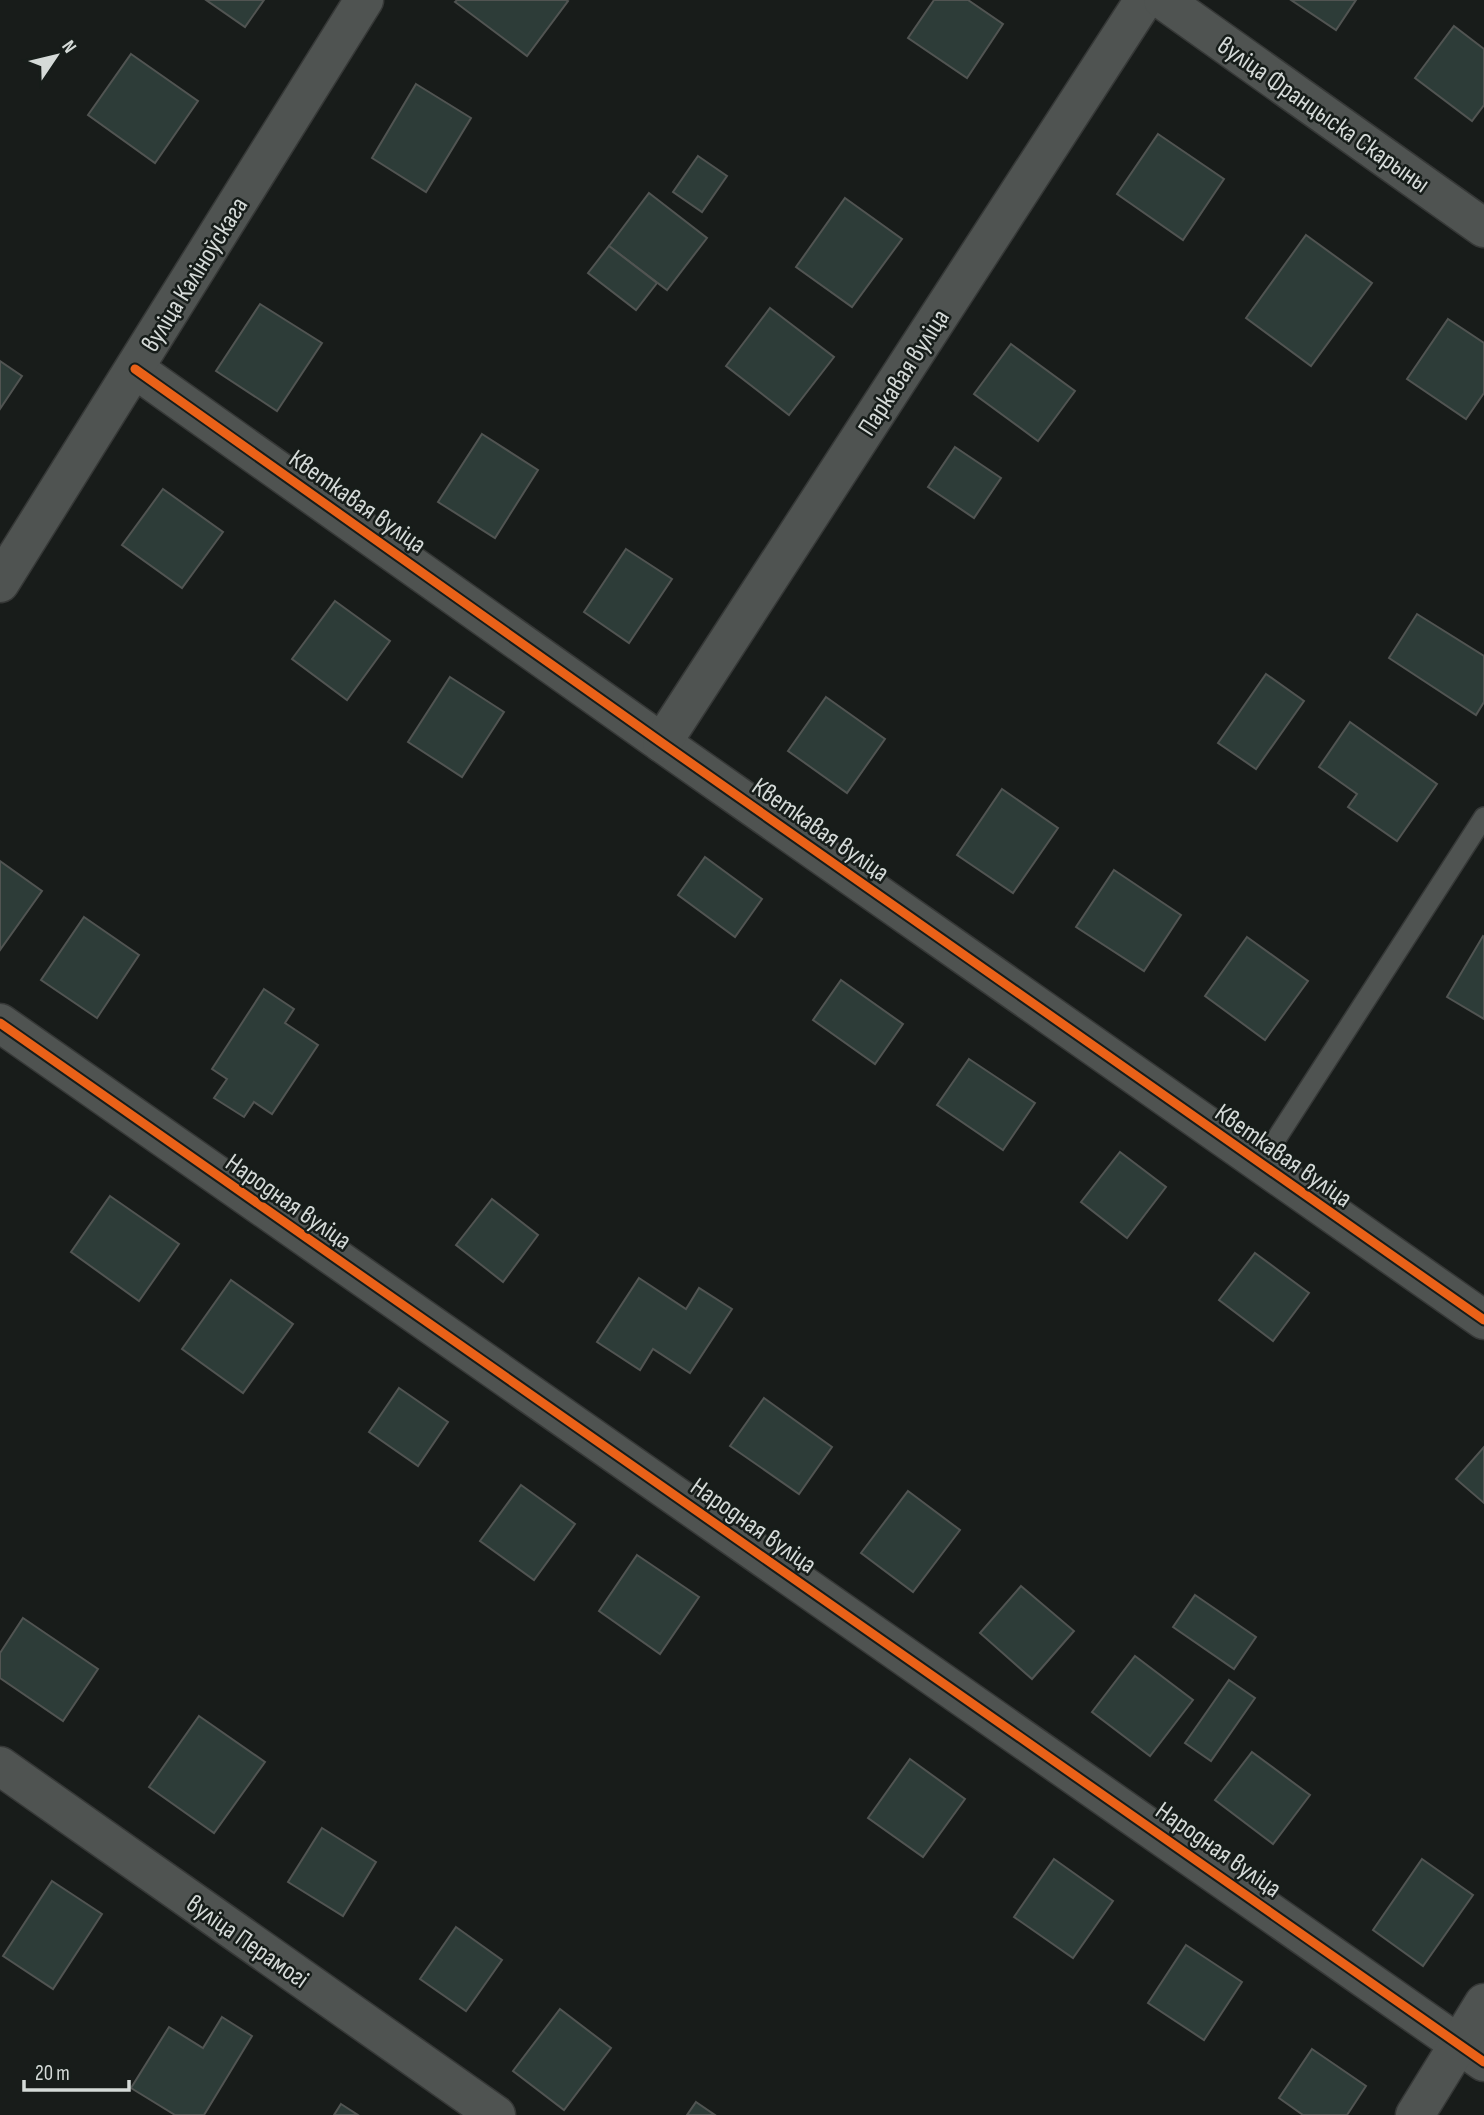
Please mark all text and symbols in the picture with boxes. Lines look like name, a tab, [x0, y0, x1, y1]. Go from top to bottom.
north arrow	[21, 21, 91, 91]
street label: вуліца Францыска Скарыны	[1211, 30, 1435, 200]
text: N	[56, 36, 81, 58]
street label: вуліца Каліноўскага	[135, 192, 255, 358]
street label: Паркавая вуліца	[852, 304, 957, 442]
street label: Кветкавая вуліца	[283, 444, 432, 561]
street label: Кветкавая вуліца	[746, 772, 895, 889]
street label: Кветкавая вуліца	[1209, 1098, 1358, 1215]
street label: Народная вуліца	[219, 1148, 357, 1257]
street label: Народная вуліца	[684, 1472, 822, 1581]
street label: Народная вуліца	[1149, 1796, 1287, 1905]
street label: вуліца Перамогі	[180, 1889, 314, 1996]
scale bar	[24, 2048, 130, 2092]
text: 20 m	[35, 2061, 70, 2086]

